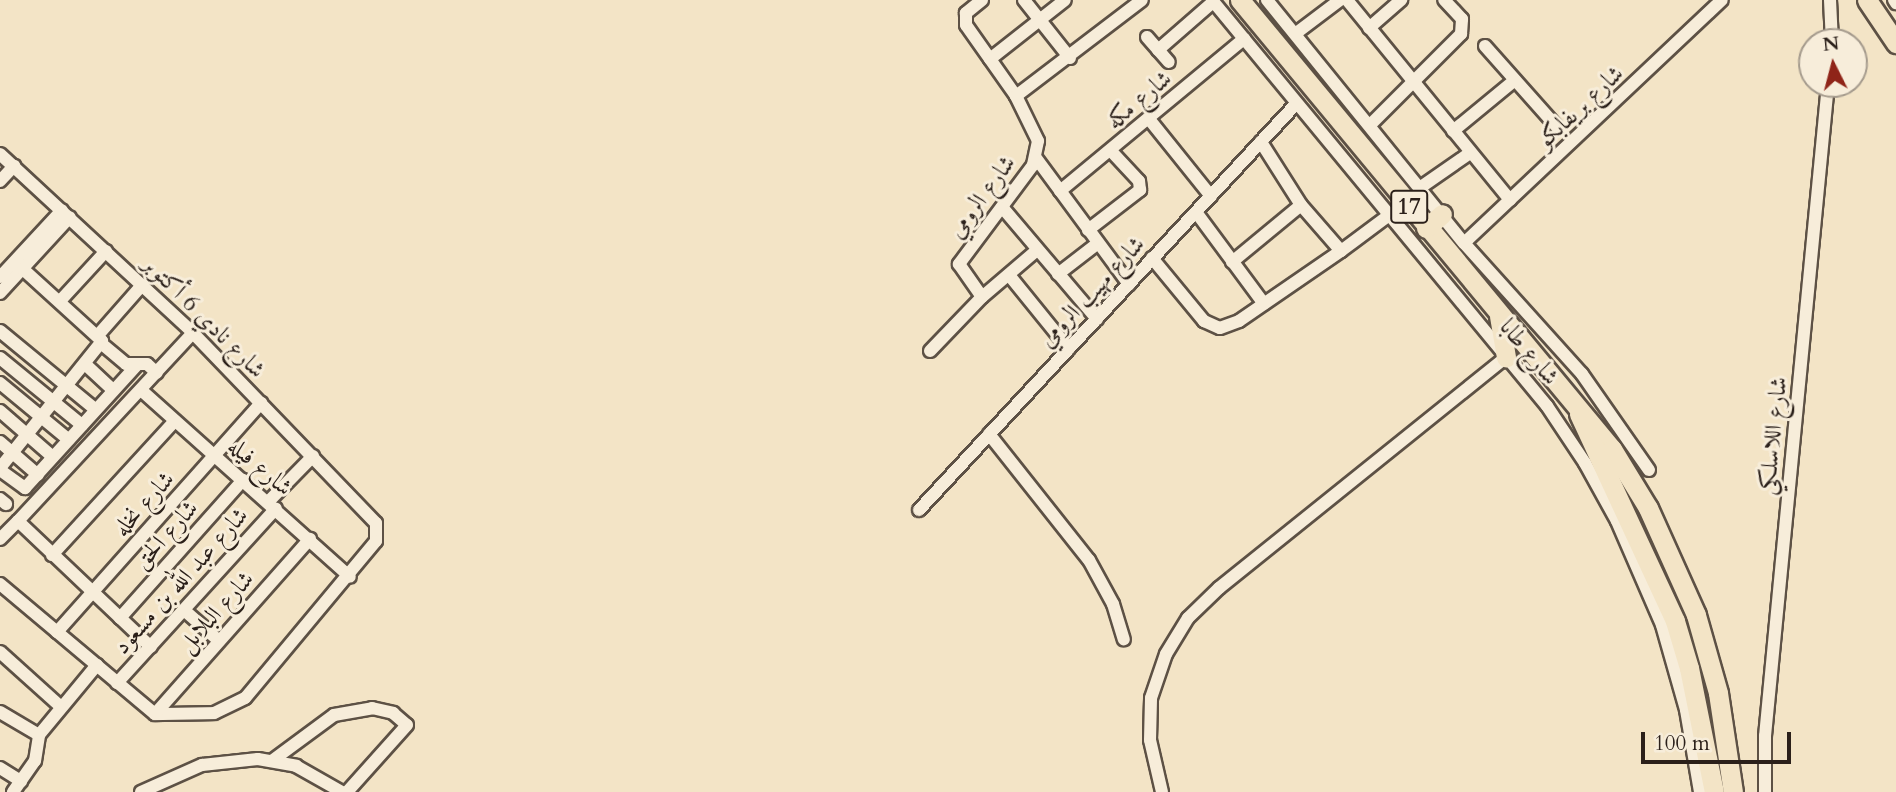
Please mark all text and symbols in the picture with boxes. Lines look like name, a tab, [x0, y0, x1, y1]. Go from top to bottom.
north arrow	[1798, 28, 1868, 98]
text: N	[1821, 30, 1841, 58]
street label: شارع بريفابكو	[1530, 59, 1630, 155]
street label: شارع مكه	[1100, 64, 1178, 136]
street label: شارع الرومي	[942, 150, 1022, 244]
road number: 17	[1390, 188, 1428, 227]
street label: شارع مهيب الرومي	[1033, 230, 1151, 354]
street label: شارع نادي 6 أكتوبر	[137, 250, 271, 384]
street label: شارع طابا	[1493, 313, 1565, 391]
street label: شارع اللاسلكي	[1752, 375, 1794, 497]
street label: شارع فيله	[222, 432, 298, 502]
street label: شارع نخله	[107, 465, 181, 543]
street label: شارع الحق	[128, 495, 204, 575]
street label: شارع عبد الله بن مسعود	[107, 502, 255, 660]
street label: شارع البلابل	[172, 565, 260, 659]
scale bar	[1644, 718, 1794, 762]
text: 100 m	[1654, 729, 1710, 758]

